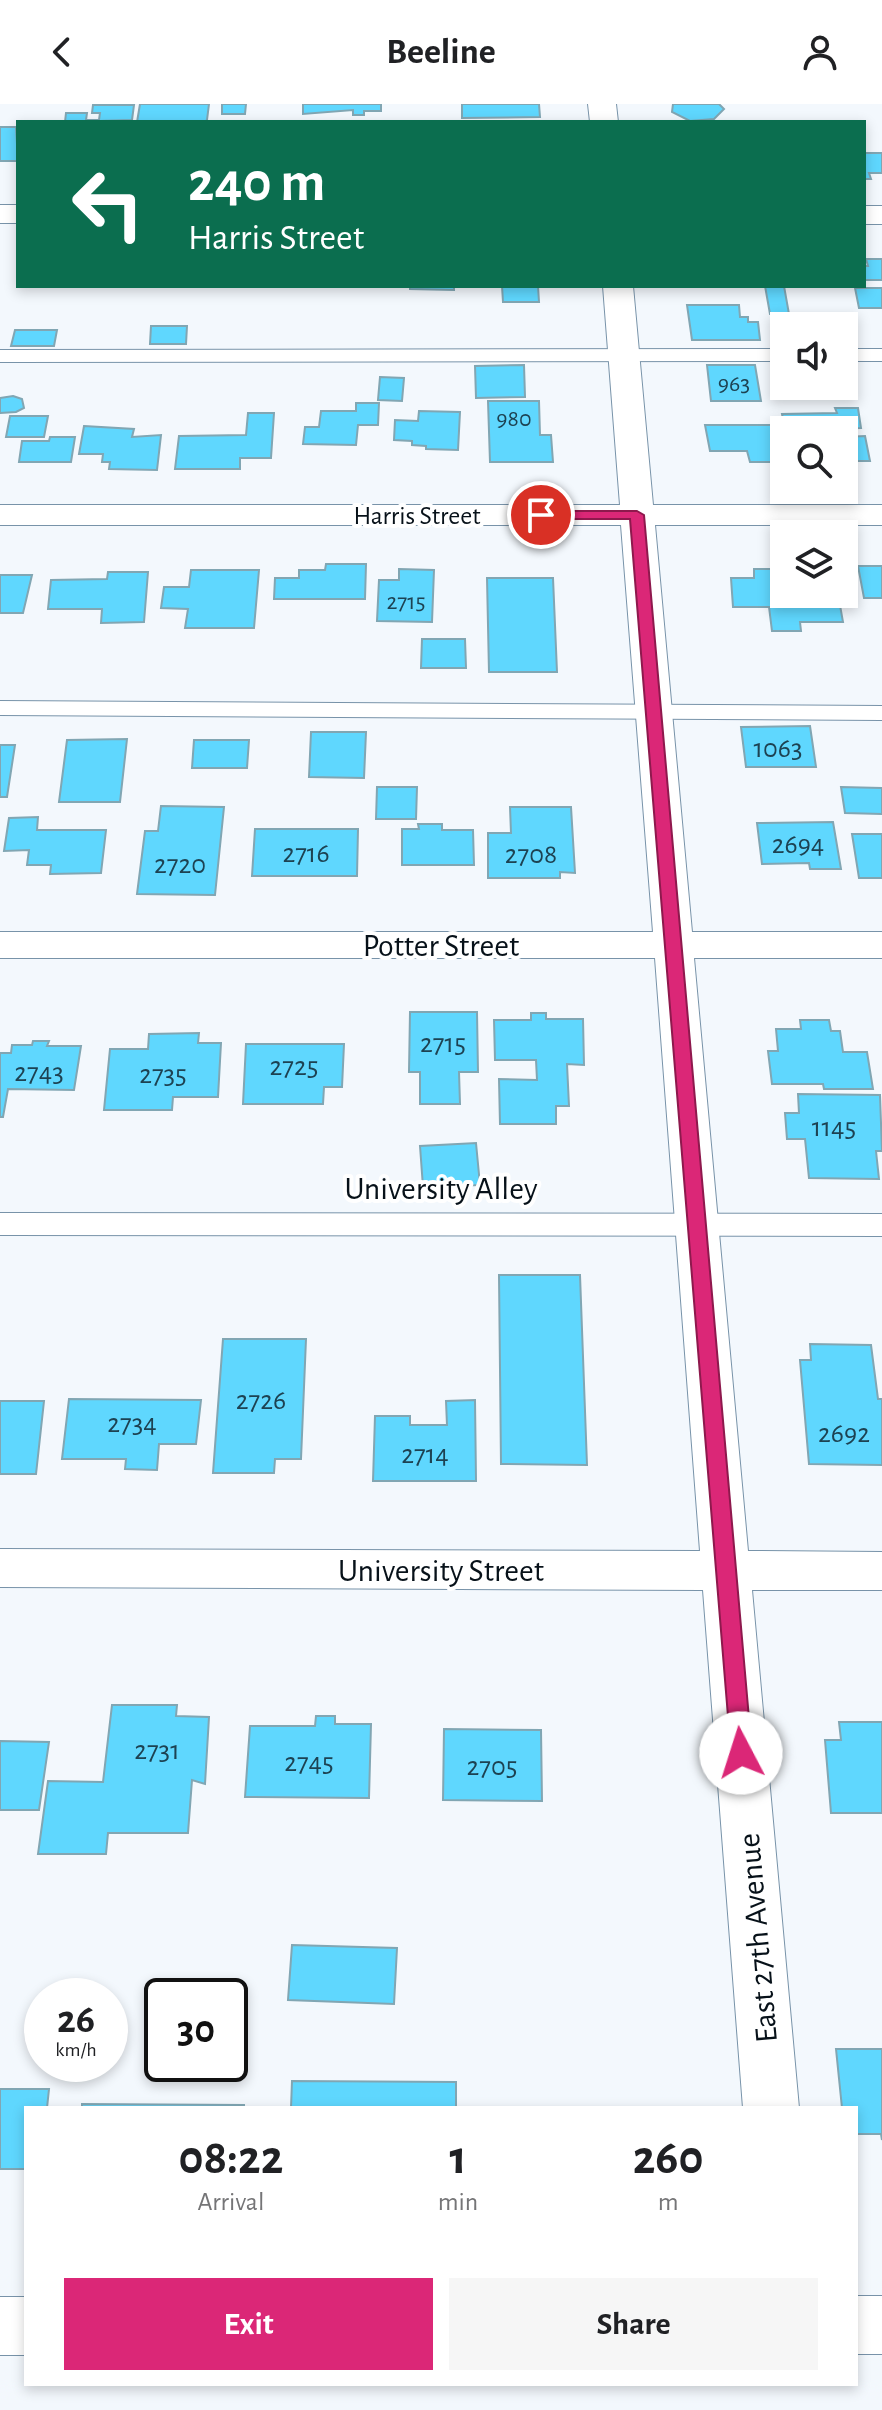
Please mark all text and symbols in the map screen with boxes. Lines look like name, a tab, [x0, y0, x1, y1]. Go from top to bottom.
icon: back	[40, 30, 84, 74]
icon: person	[798, 30, 842, 74]
text: Beeline	[386, 34, 496, 70]
icon: left	[56, 152, 160, 256]
text: 240 m	[188, 155, 325, 211]
text: Harris Street	[188, 220, 364, 256]
map controls	[770, 312, 858, 608]
button: sound	[770, 312, 858, 400]
house number: 963	[718, 372, 750, 396]
house number: 980	[496, 407, 532, 431]
button: search	[770, 416, 858, 504]
pin	[507, 481, 575, 549]
icon: arrive	[519, 493, 563, 537]
street label: Harris Street	[353, 503, 481, 529]
button: layers	[770, 520, 858, 608]
house number: 2715	[386, 590, 426, 614]
house number: 1063	[753, 735, 803, 763]
house number: 2694	[772, 831, 824, 859]
house number: 2716	[282, 840, 330, 868]
house number: 2708	[505, 841, 557, 869]
house number: 2720	[154, 851, 206, 879]
street label: Potter Street	[363, 930, 519, 962]
house number: 2715	[420, 1030, 466, 1058]
house number: 2725	[270, 1053, 318, 1081]
house number: 2743	[14, 1059, 64, 1087]
house number: 2735	[139, 1061, 187, 1089]
house number: 1145	[812, 1114, 856, 1142]
street label: University Alley	[344, 1173, 538, 1205]
house number: 2726	[236, 1387, 286, 1415]
house number: 2734	[107, 1410, 157, 1438]
house number: 2692	[818, 1420, 870, 1448]
house number: 2714	[401, 1441, 449, 1469]
street label: University Street	[338, 1555, 544, 1587]
position arrow	[699, 1711, 783, 1795]
house number: 2731	[134, 1737, 180, 1765]
house number: 2745	[284, 1749, 334, 1777]
house number: 2705	[467, 1753, 517, 1781]
street label: East 27th Avenue	[733, 1832, 783, 2044]
speed limit sign: 30	[144, 1978, 248, 2082]
text: 26	[57, 2000, 95, 2040]
text: km/h	[55, 2040, 97, 2060]
text: 08:22	[178, 2135, 283, 2183]
text: 1	[449, 2135, 467, 2183]
text: 260	[633, 2135, 704, 2183]
text: Arrival	[197, 2189, 264, 2215]
text: min	[438, 2189, 478, 2215]
text: m	[658, 2189, 679, 2215]
button: Exit	[64, 2278, 433, 2370]
button: Share	[449, 2278, 818, 2370]

